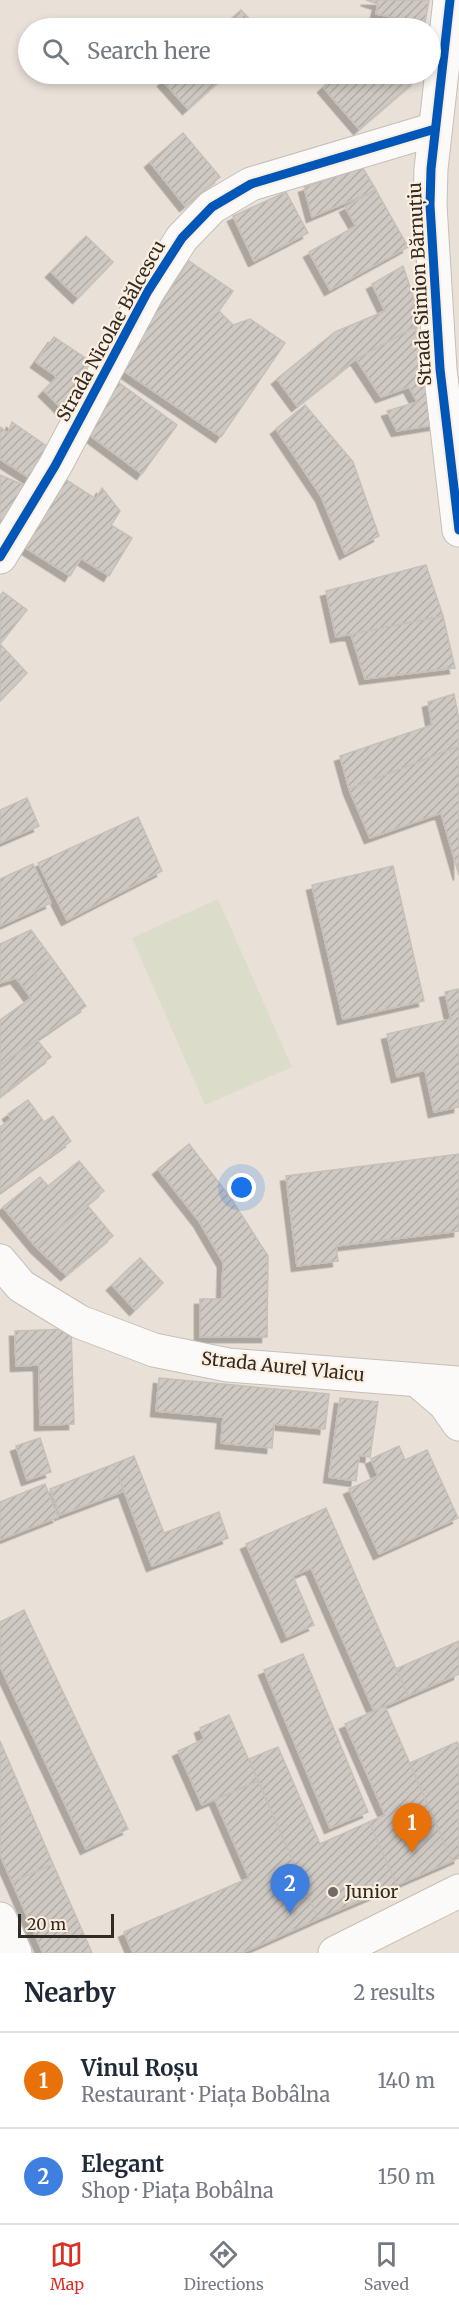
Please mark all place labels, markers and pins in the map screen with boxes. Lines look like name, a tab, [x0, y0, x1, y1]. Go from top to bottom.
pin: 1	[392, 1804, 432, 1853]
pin: 2	[270, 1864, 310, 1914]
place label: Junior	[344, 1880, 398, 1903]
marker: Junior	[326, 1885, 340, 1899]

